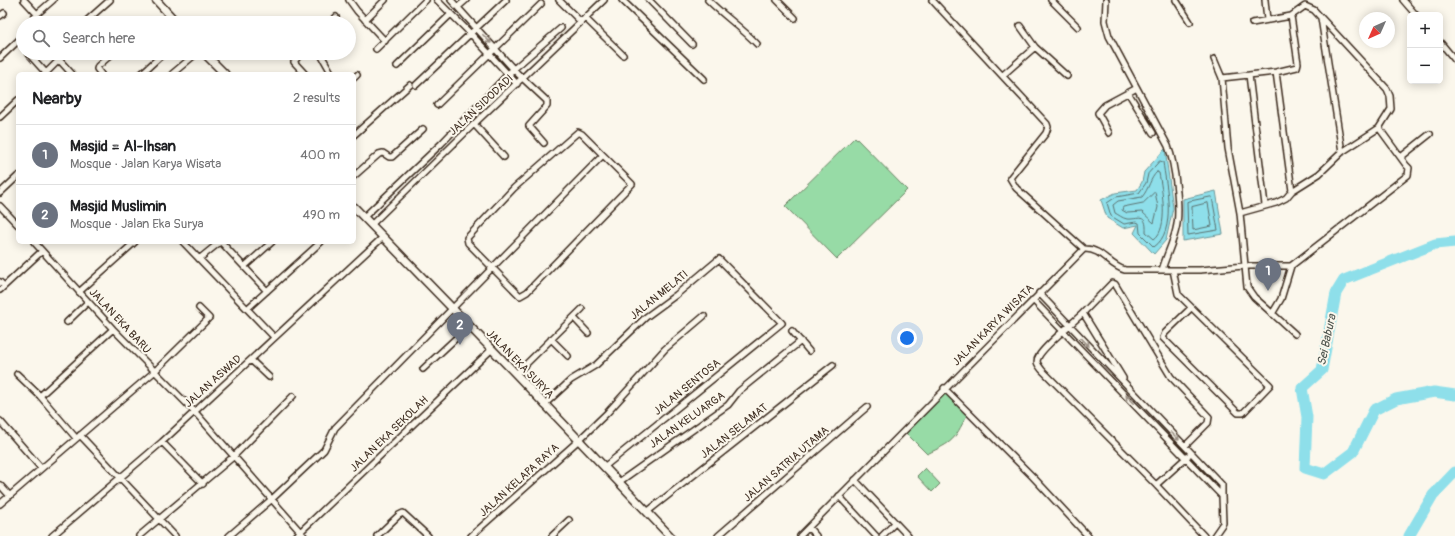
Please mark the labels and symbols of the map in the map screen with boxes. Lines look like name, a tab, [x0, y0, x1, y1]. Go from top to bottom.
north arrow	[1359, 12, 1395, 48]
one-way arrow	[483, 34, 492, 44]
street label: JALAN SIDODADI	[446, 72, 516, 138]
pin: 1	[1255, 258, 1281, 291]
street label: JALAN MELATI	[627, 268, 691, 322]
street label: JALAN KARYA WISATA	[950, 282, 1036, 368]
street label: JALAN EKA BARU	[86, 286, 154, 356]
pin: 2	[447, 312, 473, 345]
water label: Sei Babura	[1314, 312, 1340, 367]
street label: JALAN EKA SURYA	[484, 327, 556, 401]
your location	[897, 328, 917, 348]
one-way arrow	[1080, 336, 1089, 346]
street label: JALAN ASWAD	[182, 352, 244, 410]
street label: JALAN SENTOSA	[651, 356, 723, 418]
street label: JALAN KELUARGA	[647, 389, 727, 451]
street label: JALAN EKA SEKOLAH	[347, 393, 431, 475]
one-way arrow	[1125, 394, 1134, 404]
street label: JALAN SELAMAT	[698, 401, 770, 461]
street label: JALAN SATRIA UTAMA	[741, 423, 831, 505]
one-way arrow	[1170, 431, 1180, 441]
street label: JALAN KELAPA RAYA	[476, 441, 562, 519]

